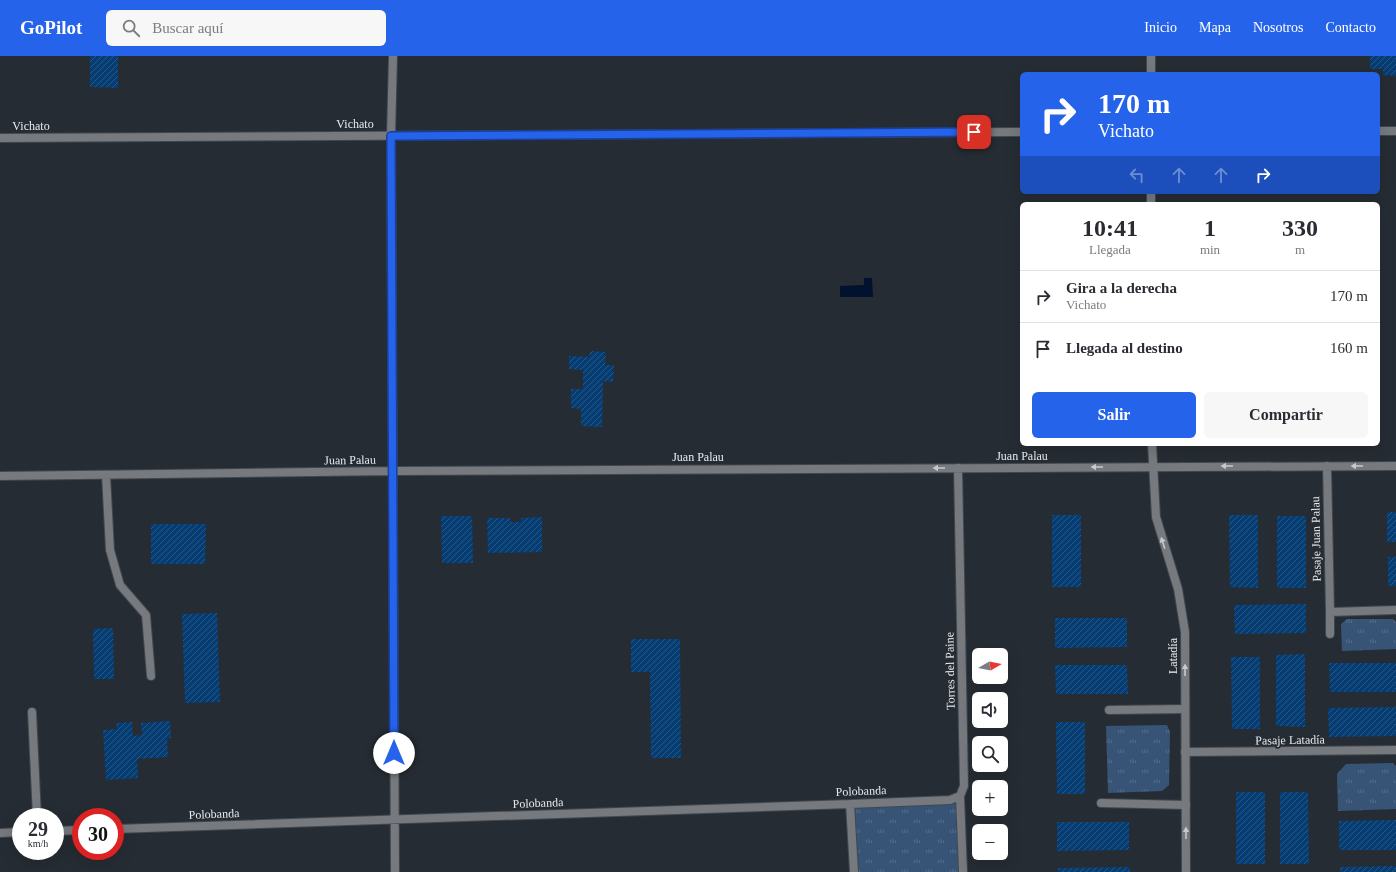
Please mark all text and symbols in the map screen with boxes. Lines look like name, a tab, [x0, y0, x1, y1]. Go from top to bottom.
search box	[106, 10, 386, 46]
text: GoPilot	[20, 17, 82, 38]
icon: search	[120, 17, 142, 39]
text: Buscar aquí	[152, 20, 224, 36]
text: Inicio	[1144, 20, 1177, 35]
text: Mapa	[1199, 20, 1231, 35]
text: Nosotros	[1253, 20, 1303, 35]
text: Contacto	[1325, 20, 1376, 35]
icon: right	[1032, 88, 1084, 140]
text: 170 m	[1098, 88, 1170, 119]
pin	[957, 115, 991, 149]
street label: Vichato	[336, 117, 374, 131]
street label: Vichato	[12, 119, 50, 133]
icon: arrive	[963, 121, 985, 143]
text: Vichato	[1098, 121, 1154, 141]
icon: left	[1126, 164, 1148, 186]
icon: ahead	[1168, 164, 1190, 186]
icon: ahead	[1210, 164, 1232, 186]
icon: right	[1252, 164, 1274, 186]
text: 10:41	[1082, 215, 1138, 241]
text: 1	[1204, 215, 1216, 241]
text: 330	[1282, 215, 1318, 241]
text: Llegada	[1089, 242, 1131, 257]
text: min	[1200, 242, 1220, 257]
text: m	[1295, 242, 1305, 257]
text: Gira a la derecha	[1066, 280, 1177, 296]
icon: right	[1032, 286, 1054, 308]
text: 170 m	[1330, 288, 1368, 304]
text: Vichato	[1066, 297, 1106, 312]
icon: arrive	[1032, 338, 1054, 360]
text: Llegada al destino	[1066, 340, 1183, 356]
text: 160 m	[1330, 340, 1368, 356]
button: Salir	[1032, 392, 1196, 438]
button: Compartir	[1204, 392, 1368, 438]
street label: Juan Palau	[996, 449, 1048, 463]
street label: Juan Palau	[672, 450, 724, 464]
street label: Juan Palau	[324, 453, 376, 467]
one-way arrow	[1220, 463, 1233, 469]
one-way arrow	[1350, 463, 1363, 469]
one-way arrow	[1090, 464, 1103, 470]
one-way arrow	[932, 465, 945, 471]
street label: Pasaje Juan Palau	[1308, 496, 1324, 582]
one-way arrow	[1160, 536, 1166, 548]
street label: Torres del Paine	[942, 632, 958, 710]
street label: Latadía	[1166, 637, 1180, 674]
north arrow	[972, 648, 1008, 684]
map controls	[972, 648, 1008, 860]
one-way arrow	[1182, 663, 1188, 676]
button: sound	[972, 692, 1008, 728]
position arrow	[373, 732, 415, 774]
street label: Pasaje Latadía	[1255, 732, 1326, 748]
button: search	[972, 736, 1008, 772]
button: +	[972, 780, 1008, 816]
street label: Polobanda	[835, 783, 887, 799]
street label: Polobanda	[512, 795, 564, 811]
street label: Polobanda	[188, 806, 240, 822]
speed limit sign: 30	[72, 808, 124, 860]
text: 29	[28, 818, 48, 840]
button: −	[972, 824, 1008, 860]
one-way arrow	[1183, 826, 1189, 839]
text: km/h	[28, 838, 48, 849]

